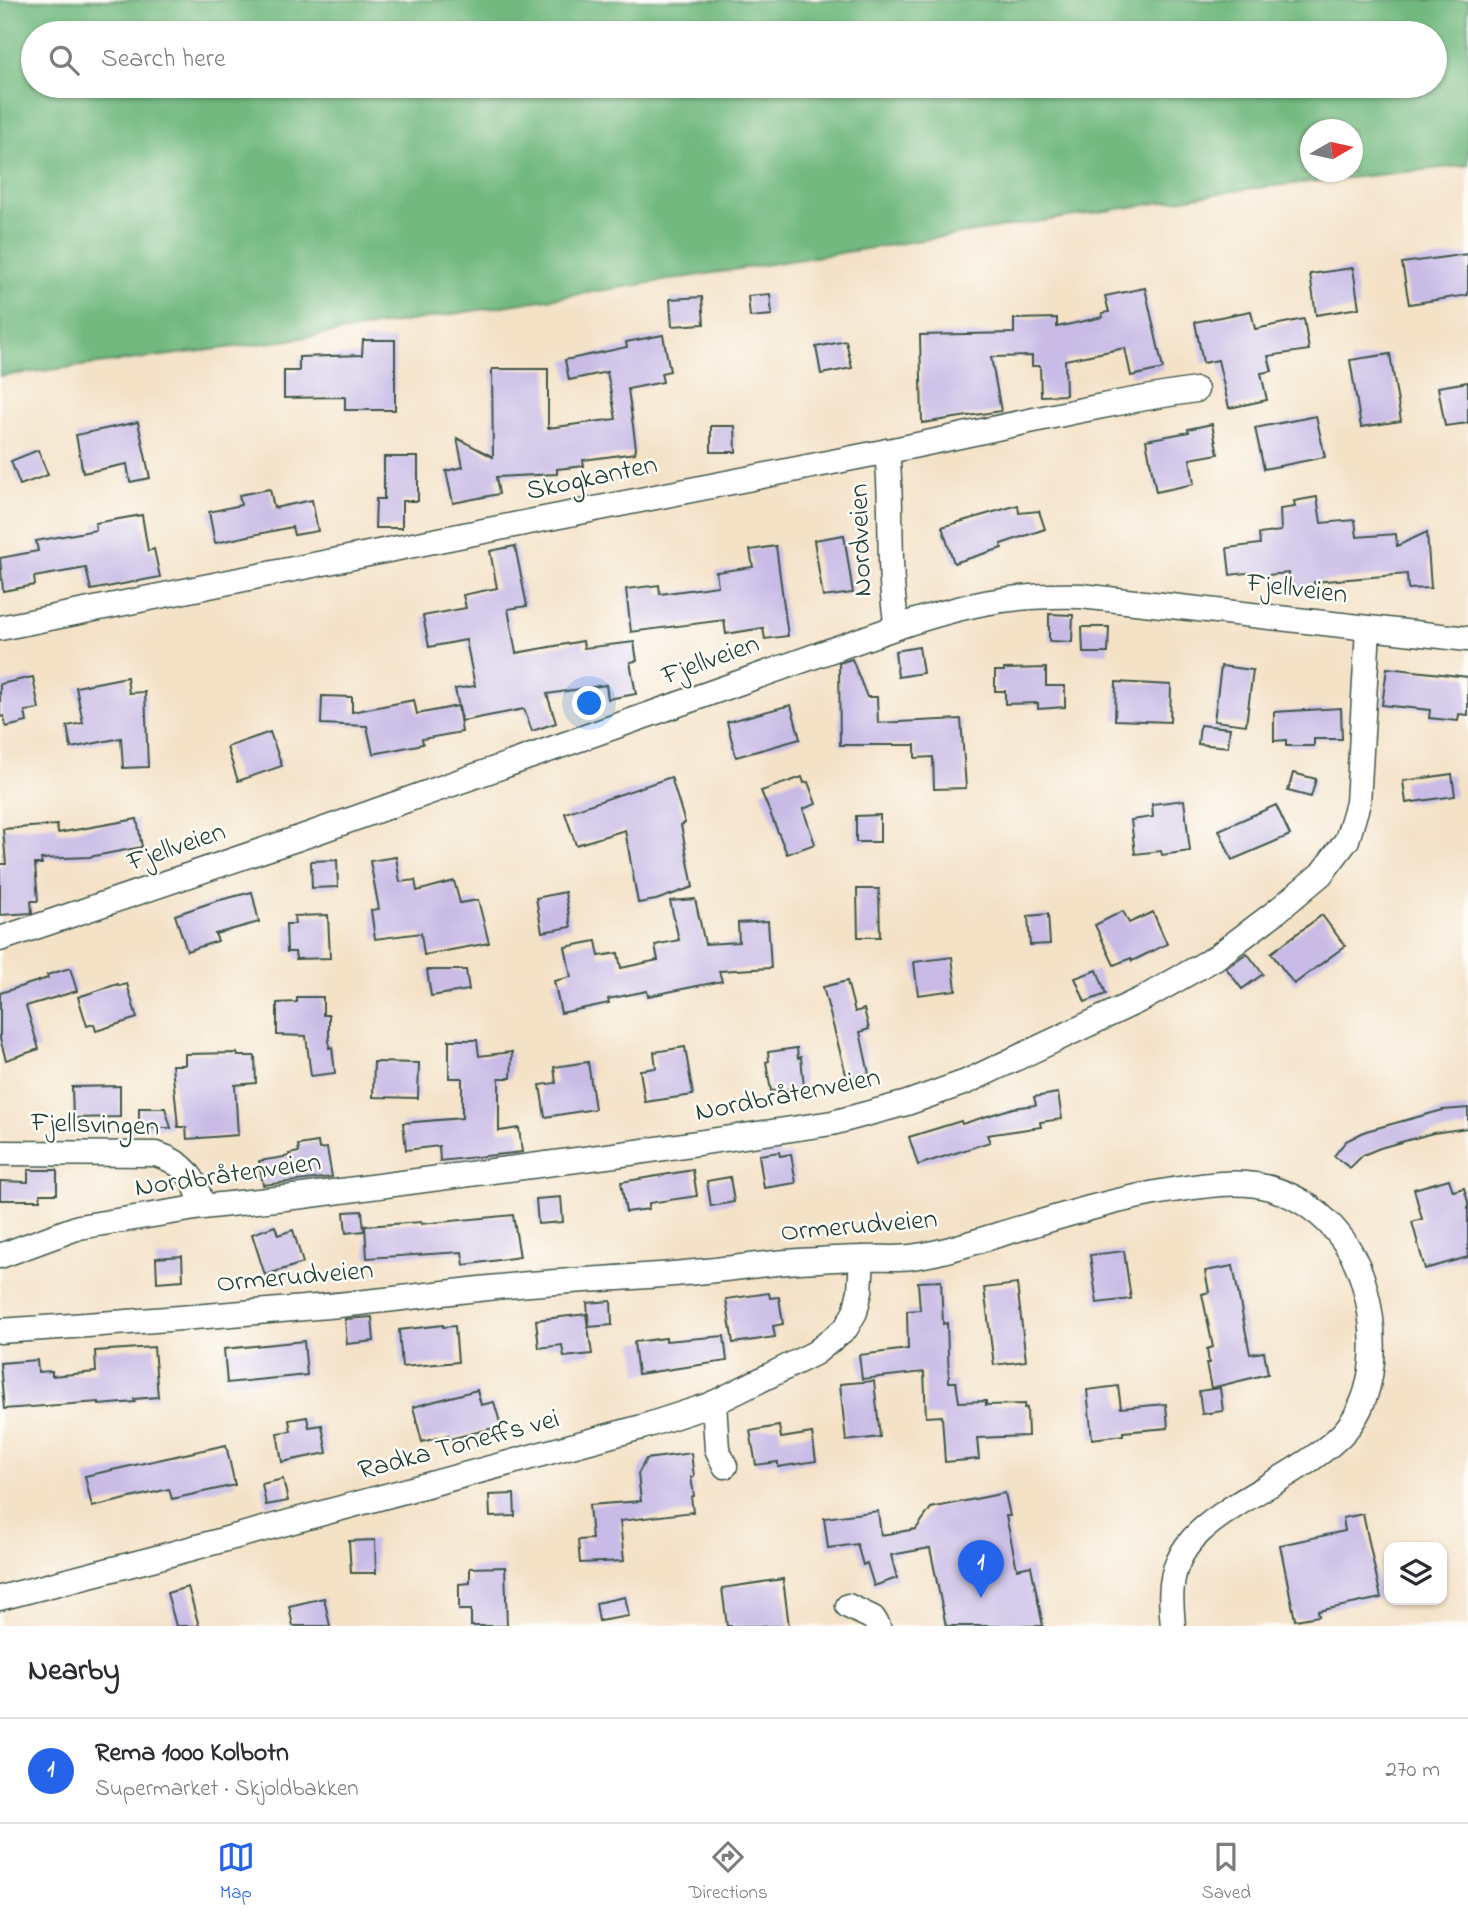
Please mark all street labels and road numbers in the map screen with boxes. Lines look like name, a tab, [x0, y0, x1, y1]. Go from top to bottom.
street label: Skogkanten	[523, 445, 661, 513]
street label: Nordveien	[840, 483, 884, 597]
street label: Fjellveien	[1243, 563, 1350, 617]
street label: Fjellveien	[655, 624, 766, 698]
street label: Fjellveien	[121, 812, 232, 884]
street label: Nordbråtenveien	[692, 1058, 884, 1134]
street label: Fjellsvingen	[29, 1103, 160, 1149]
street label: Nordbråtenveien	[132, 1143, 324, 1209]
street label: Ormerudveien	[779, 1200, 939, 1254]
street label: Ormerudveien	[215, 1251, 375, 1305]
street label: Radka Toneffs vei	[354, 1399, 564, 1493]

